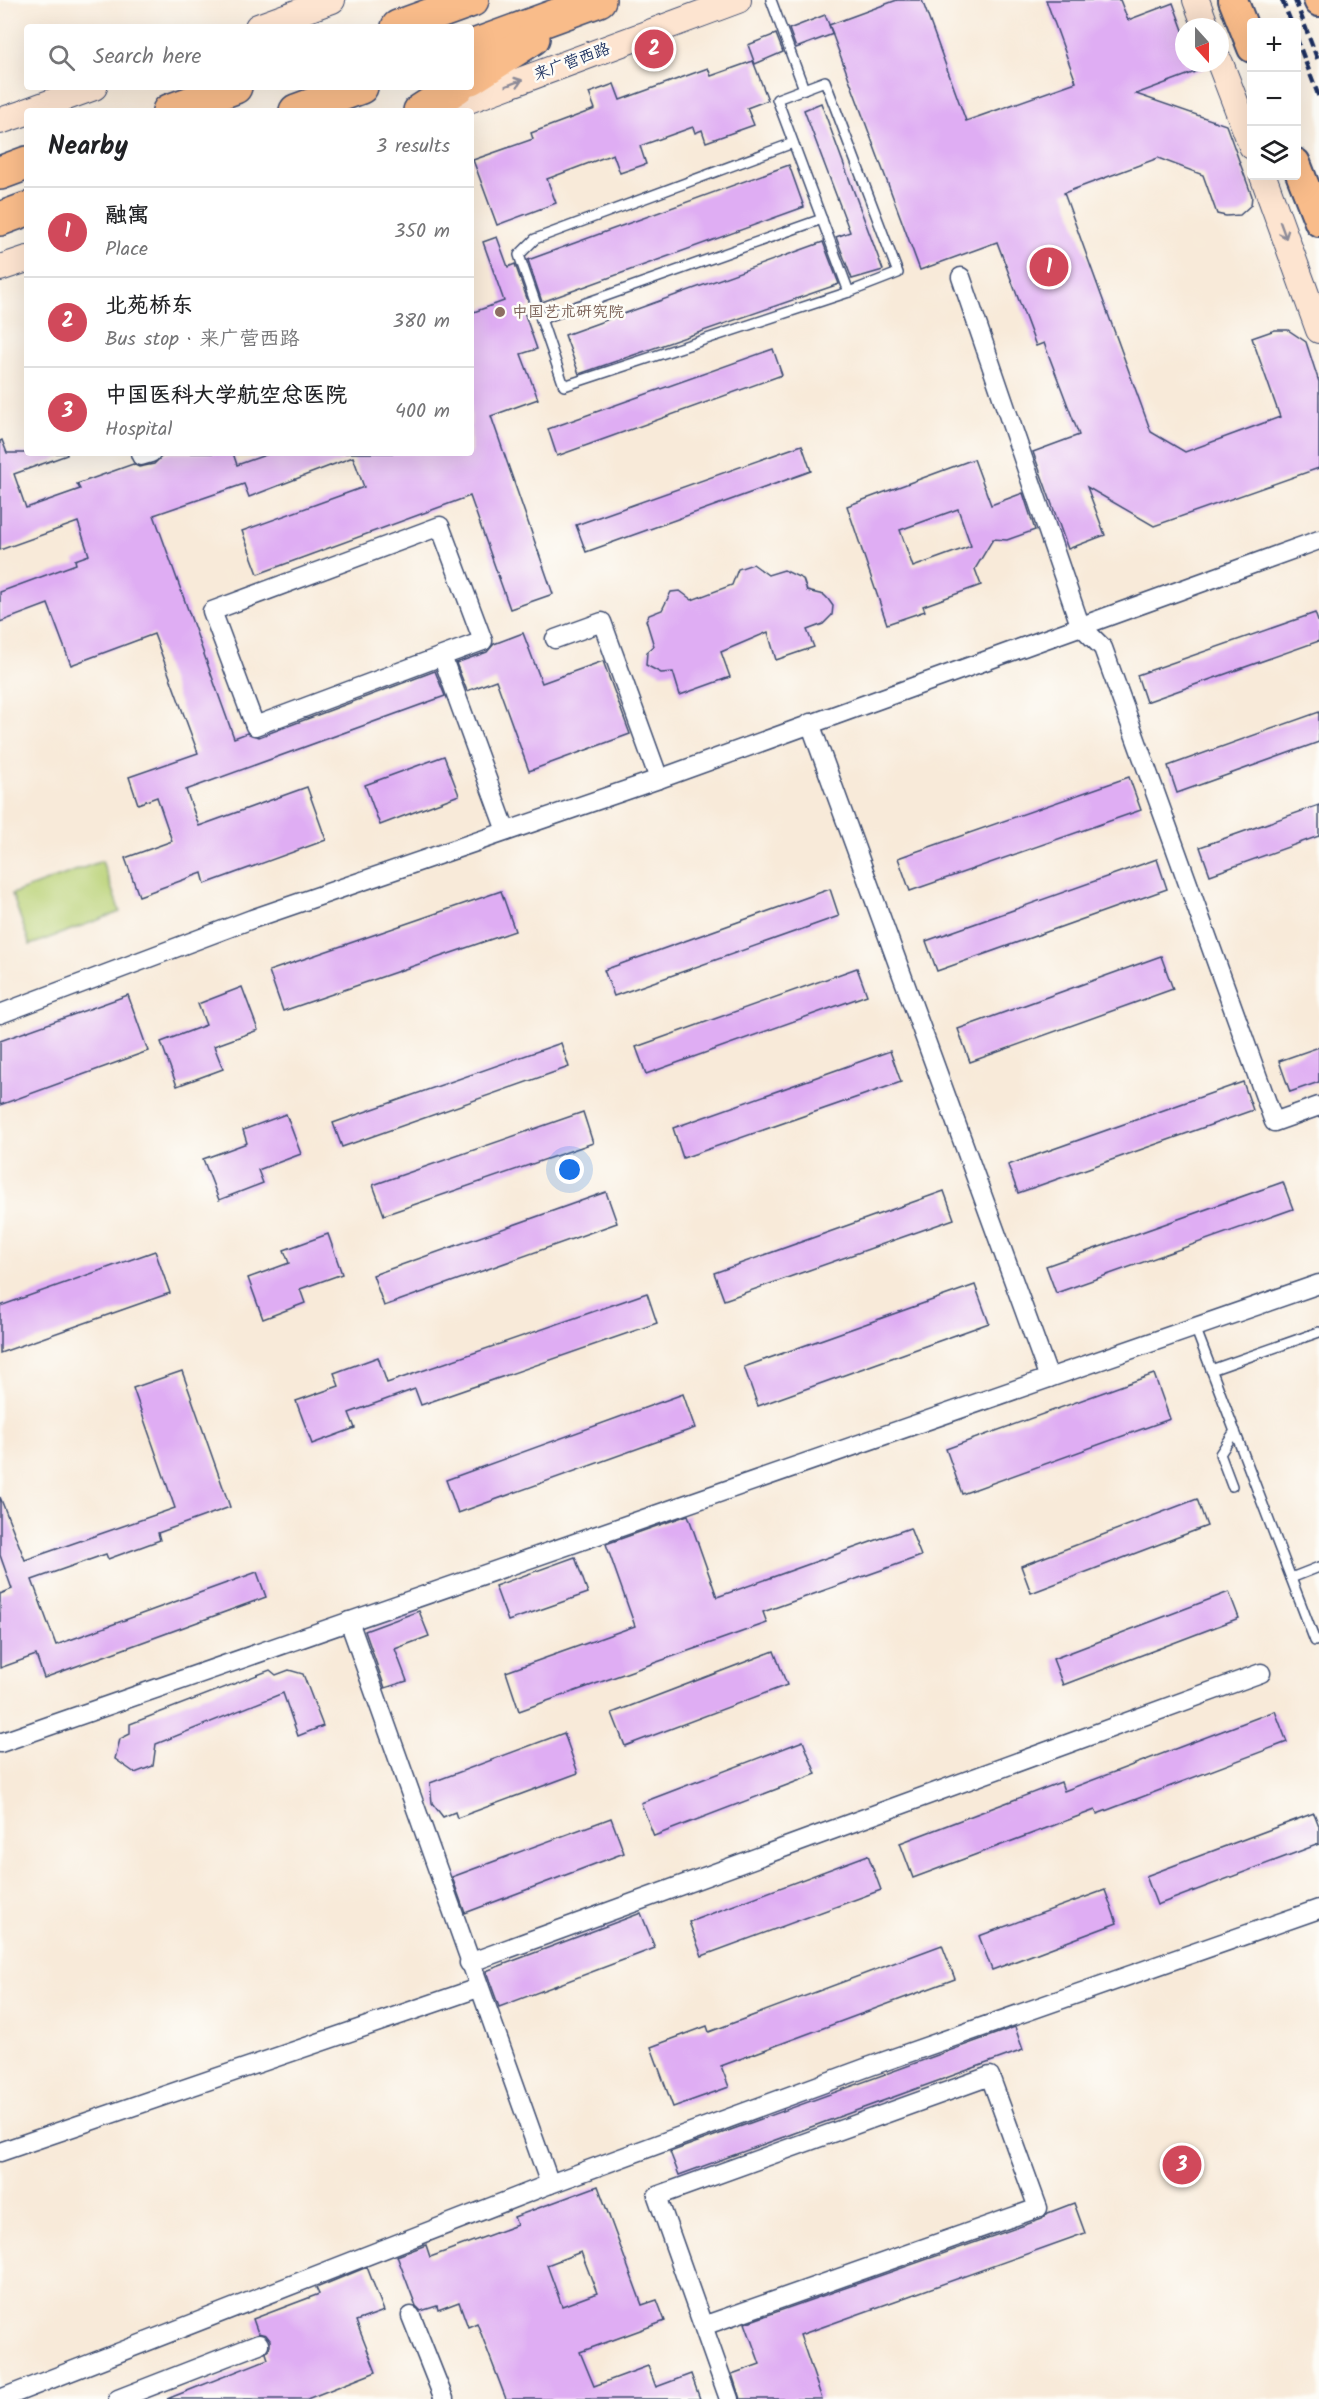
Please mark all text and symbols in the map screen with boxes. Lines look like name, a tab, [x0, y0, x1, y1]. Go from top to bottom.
north arrow	[1175, 18, 1229, 72]
map controls	[1247, 18, 1301, 180]
button: +	[1247, 18, 1301, 72]
search box	[24, 24, 474, 90]
pin: 2	[634, 26, 674, 72]
street label: 来广营西路	[530, 37, 614, 87]
text: Search here	[93, 40, 201, 75]
icon: search	[45, 41, 78, 74]
button: −	[1247, 72, 1301, 126]
one-way arrow	[504, 77, 522, 88]
text: Nearby	[48, 126, 128, 168]
button: layers	[1247, 126, 1301, 180]
text: 3 results	[376, 131, 450, 163]
text: 融寓	[105, 199, 149, 234]
text: 1	[64, 216, 71, 248]
text: 350 m	[394, 216, 450, 248]
one-way arrow	[1278, 221, 1289, 239]
text: Place	[105, 234, 148, 266]
pin: 1	[1030, 244, 1068, 290]
text: 北苑桥东	[105, 289, 193, 324]
place label: 中国艺术研究院	[512, 300, 624, 325]
marker: 中国艺术研究院	[493, 305, 507, 319]
text: 2	[62, 306, 73, 338]
text: 380 m	[393, 306, 450, 338]
text: Bus stop · 来广营西路	[105, 324, 300, 356]
text: 中国医科大学航空总医院	[105, 379, 347, 414]
text: 3	[62, 396, 73, 428]
text: 400 m	[395, 396, 450, 428]
text: Hospital	[105, 414, 172, 446]
your location	[555, 1155, 584, 1184]
pin: 3	[1162, 2142, 1202, 2188]

